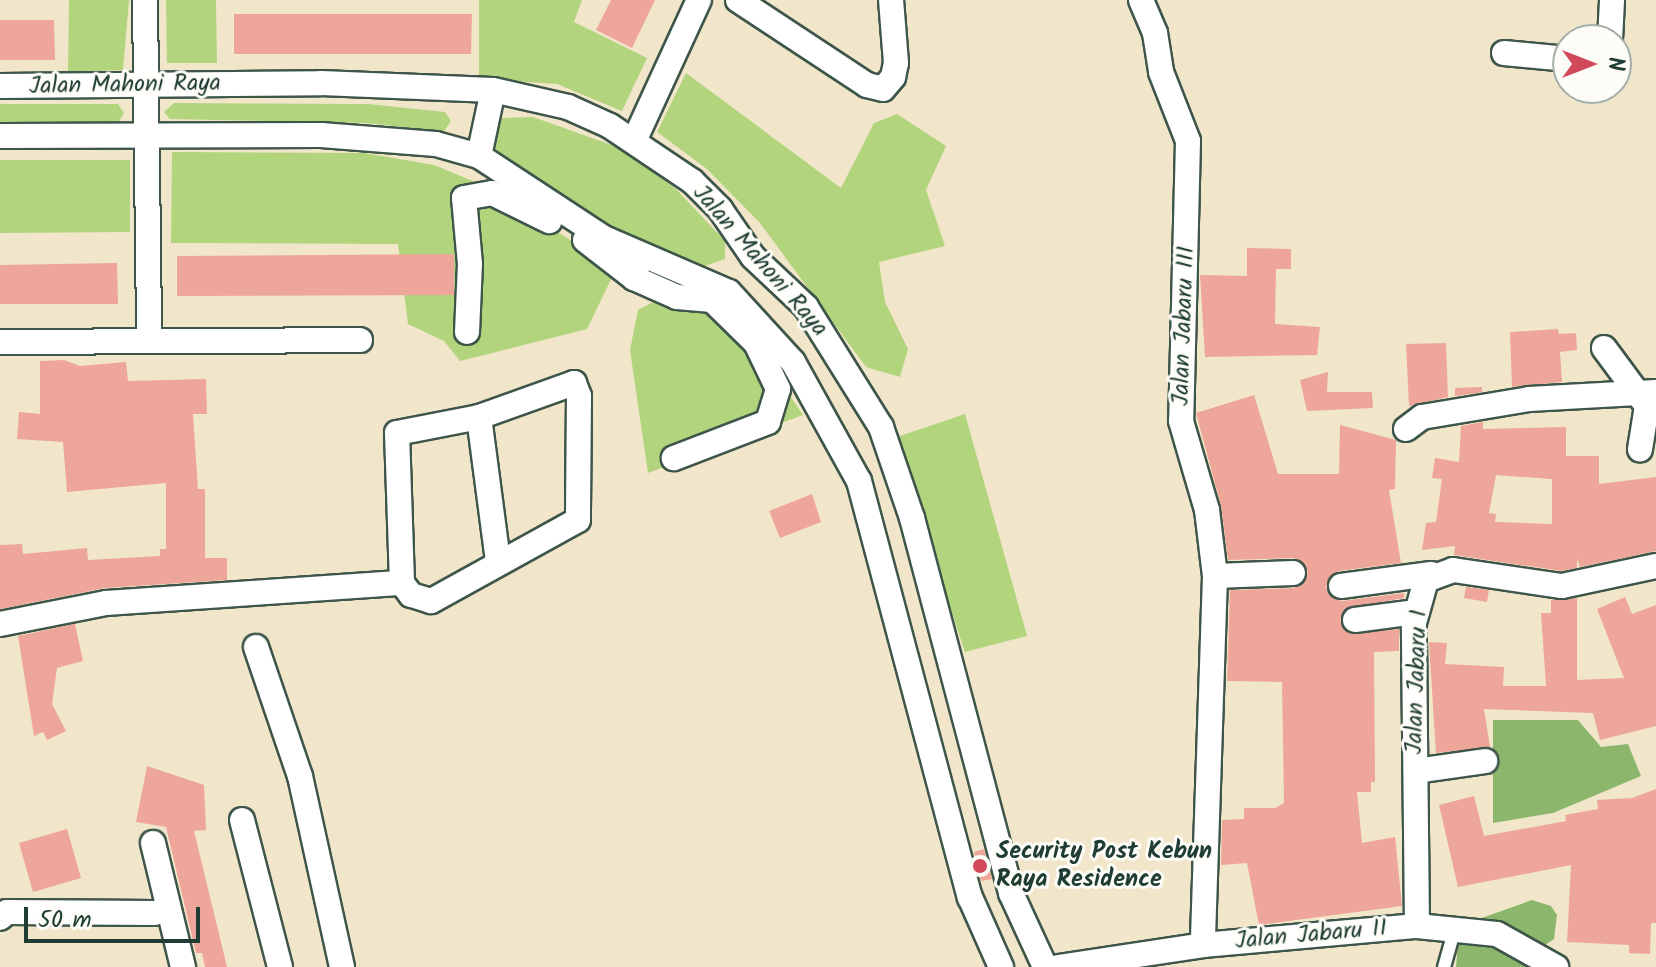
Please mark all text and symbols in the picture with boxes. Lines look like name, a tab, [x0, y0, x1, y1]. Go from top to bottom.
north arrow	[1552, 24, 1632, 104]
text: N	[1597, 57, 1632, 71]
street label: Jalan Mahoni Raya	[29, 69, 221, 101]
street label: Jalan Mahoni Raya	[686, 179, 834, 343]
street label: Jalan Jabaru III	[1167, 246, 1201, 406]
street label: Jalan Jabaru I	[1400, 609, 1434, 755]
place label: Security Post Kebun Raya Residence	[996, 838, 1212, 894]
marker: Security Post Kebun Raya Residence	[971, 857, 989, 875]
scale bar	[28, 891, 204, 941]
text: 50 m	[38, 901, 92, 940]
street label: Jalan Jabaru II	[1234, 914, 1388, 956]

